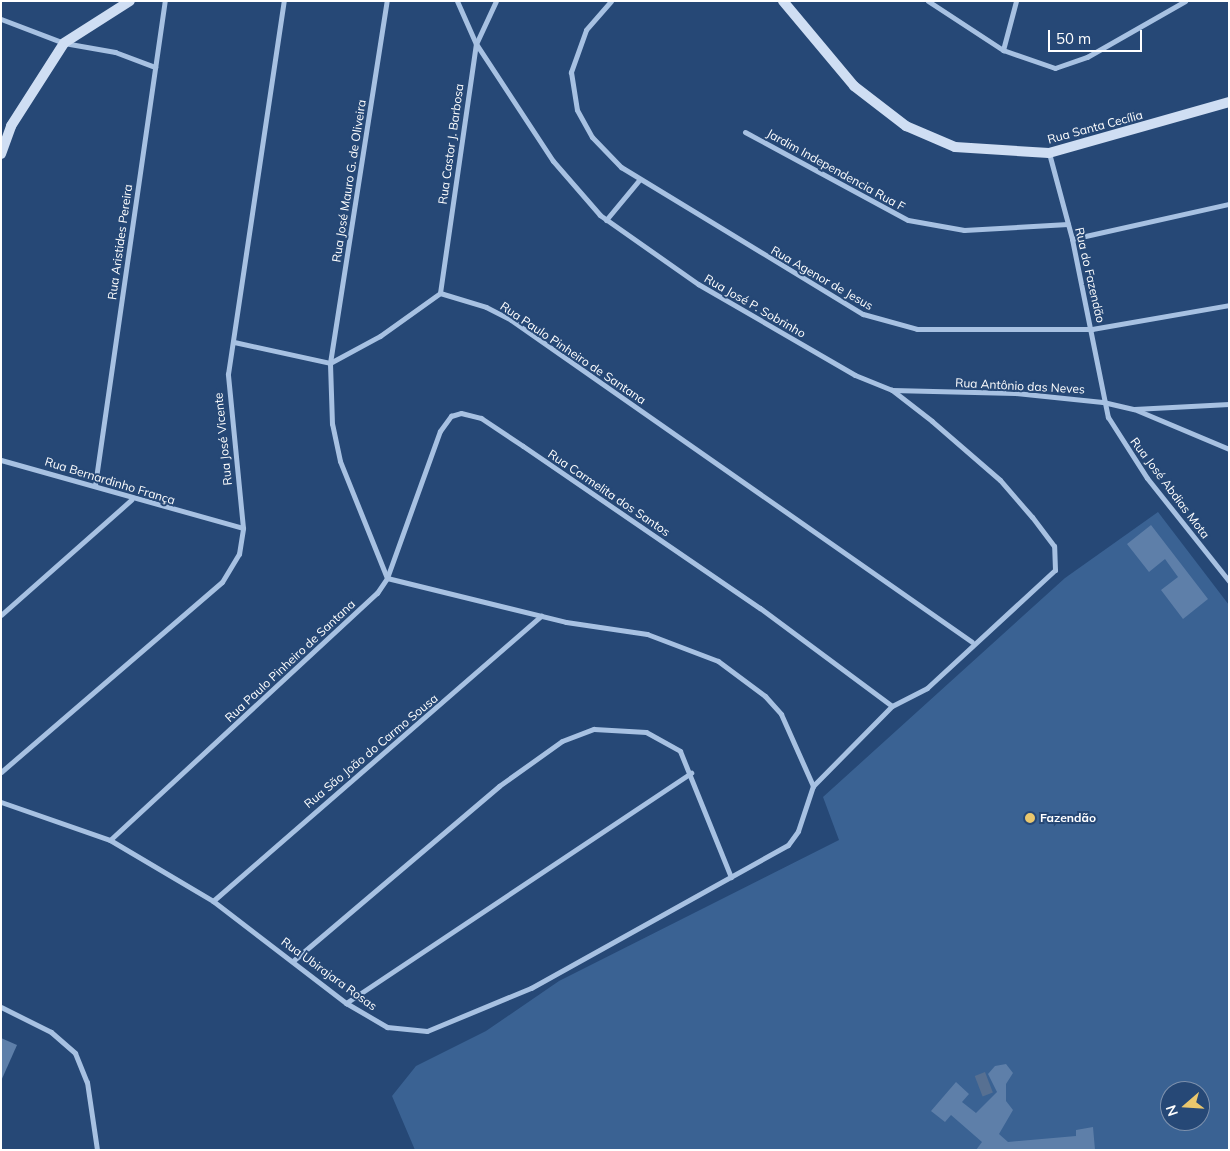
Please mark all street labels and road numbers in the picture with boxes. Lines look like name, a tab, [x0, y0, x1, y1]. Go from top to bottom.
street label: Rua Castor J. Barbosa	[435, 83, 467, 205]
street label: Rua José Mauro G. de Oliveira	[329, 99, 369, 263]
street label: Rua Santa Cecília	[1046, 107, 1144, 147]
street label: Jardim Independencia Rua F	[764, 126, 908, 214]
street label: Rua Aristides Pereira	[105, 183, 135, 301]
street label: Rua do Fazendão	[1072, 226, 1108, 324]
street label: Rua Agenor de Jesus	[768, 243, 876, 313]
street label: Rua José P. Sobrinho	[702, 271, 808, 341]
street label: Rua Paulo Pinheiro de Santana	[497, 299, 649, 407]
street label: Rua Antônio das Neves	[955, 375, 1085, 397]
street label: Rua José Vicente	[211, 392, 235, 486]
street label: Rua José Abdias Mota	[1127, 435, 1213, 541]
street label: Rua Carmelita dos Santos	[545, 447, 673, 539]
street label: Rua Bernardinho França	[43, 454, 177, 508]
street label: Rua Paulo Pinheiro de Santana	[222, 597, 358, 725]
street label: Rua São João do Carmo Sousa	[301, 691, 441, 811]
street label: Rua Ubirajara Rosas	[278, 934, 380, 1014]

